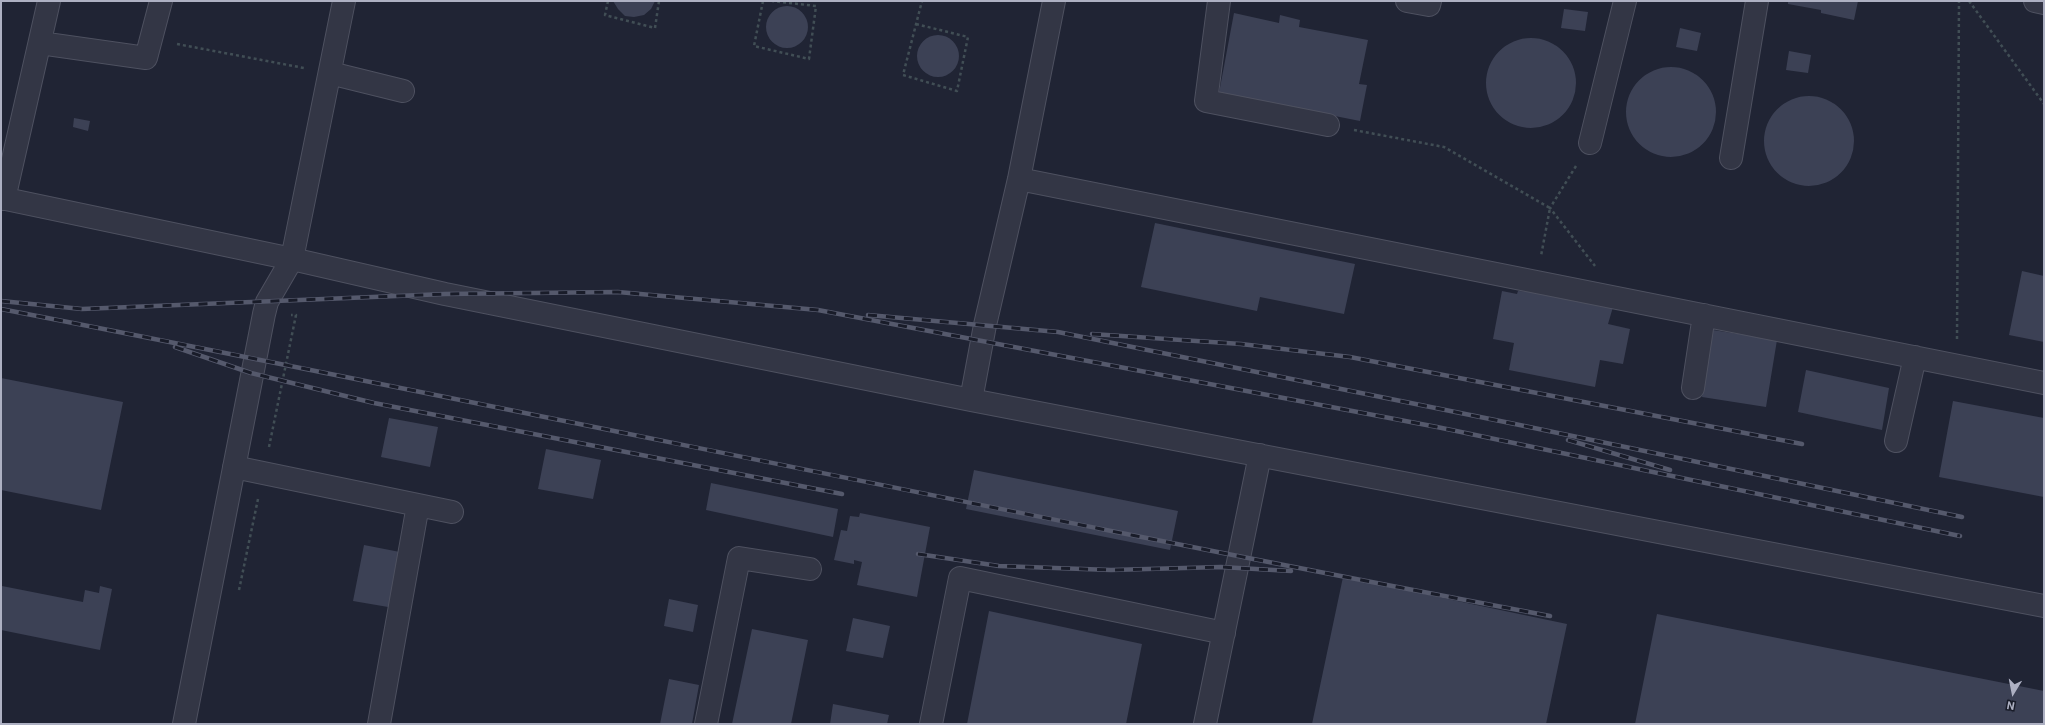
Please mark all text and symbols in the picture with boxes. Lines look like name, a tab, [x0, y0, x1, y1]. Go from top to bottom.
north arrow	[1993, 673, 2033, 713]
text: N	[2006, 698, 2016, 712]

